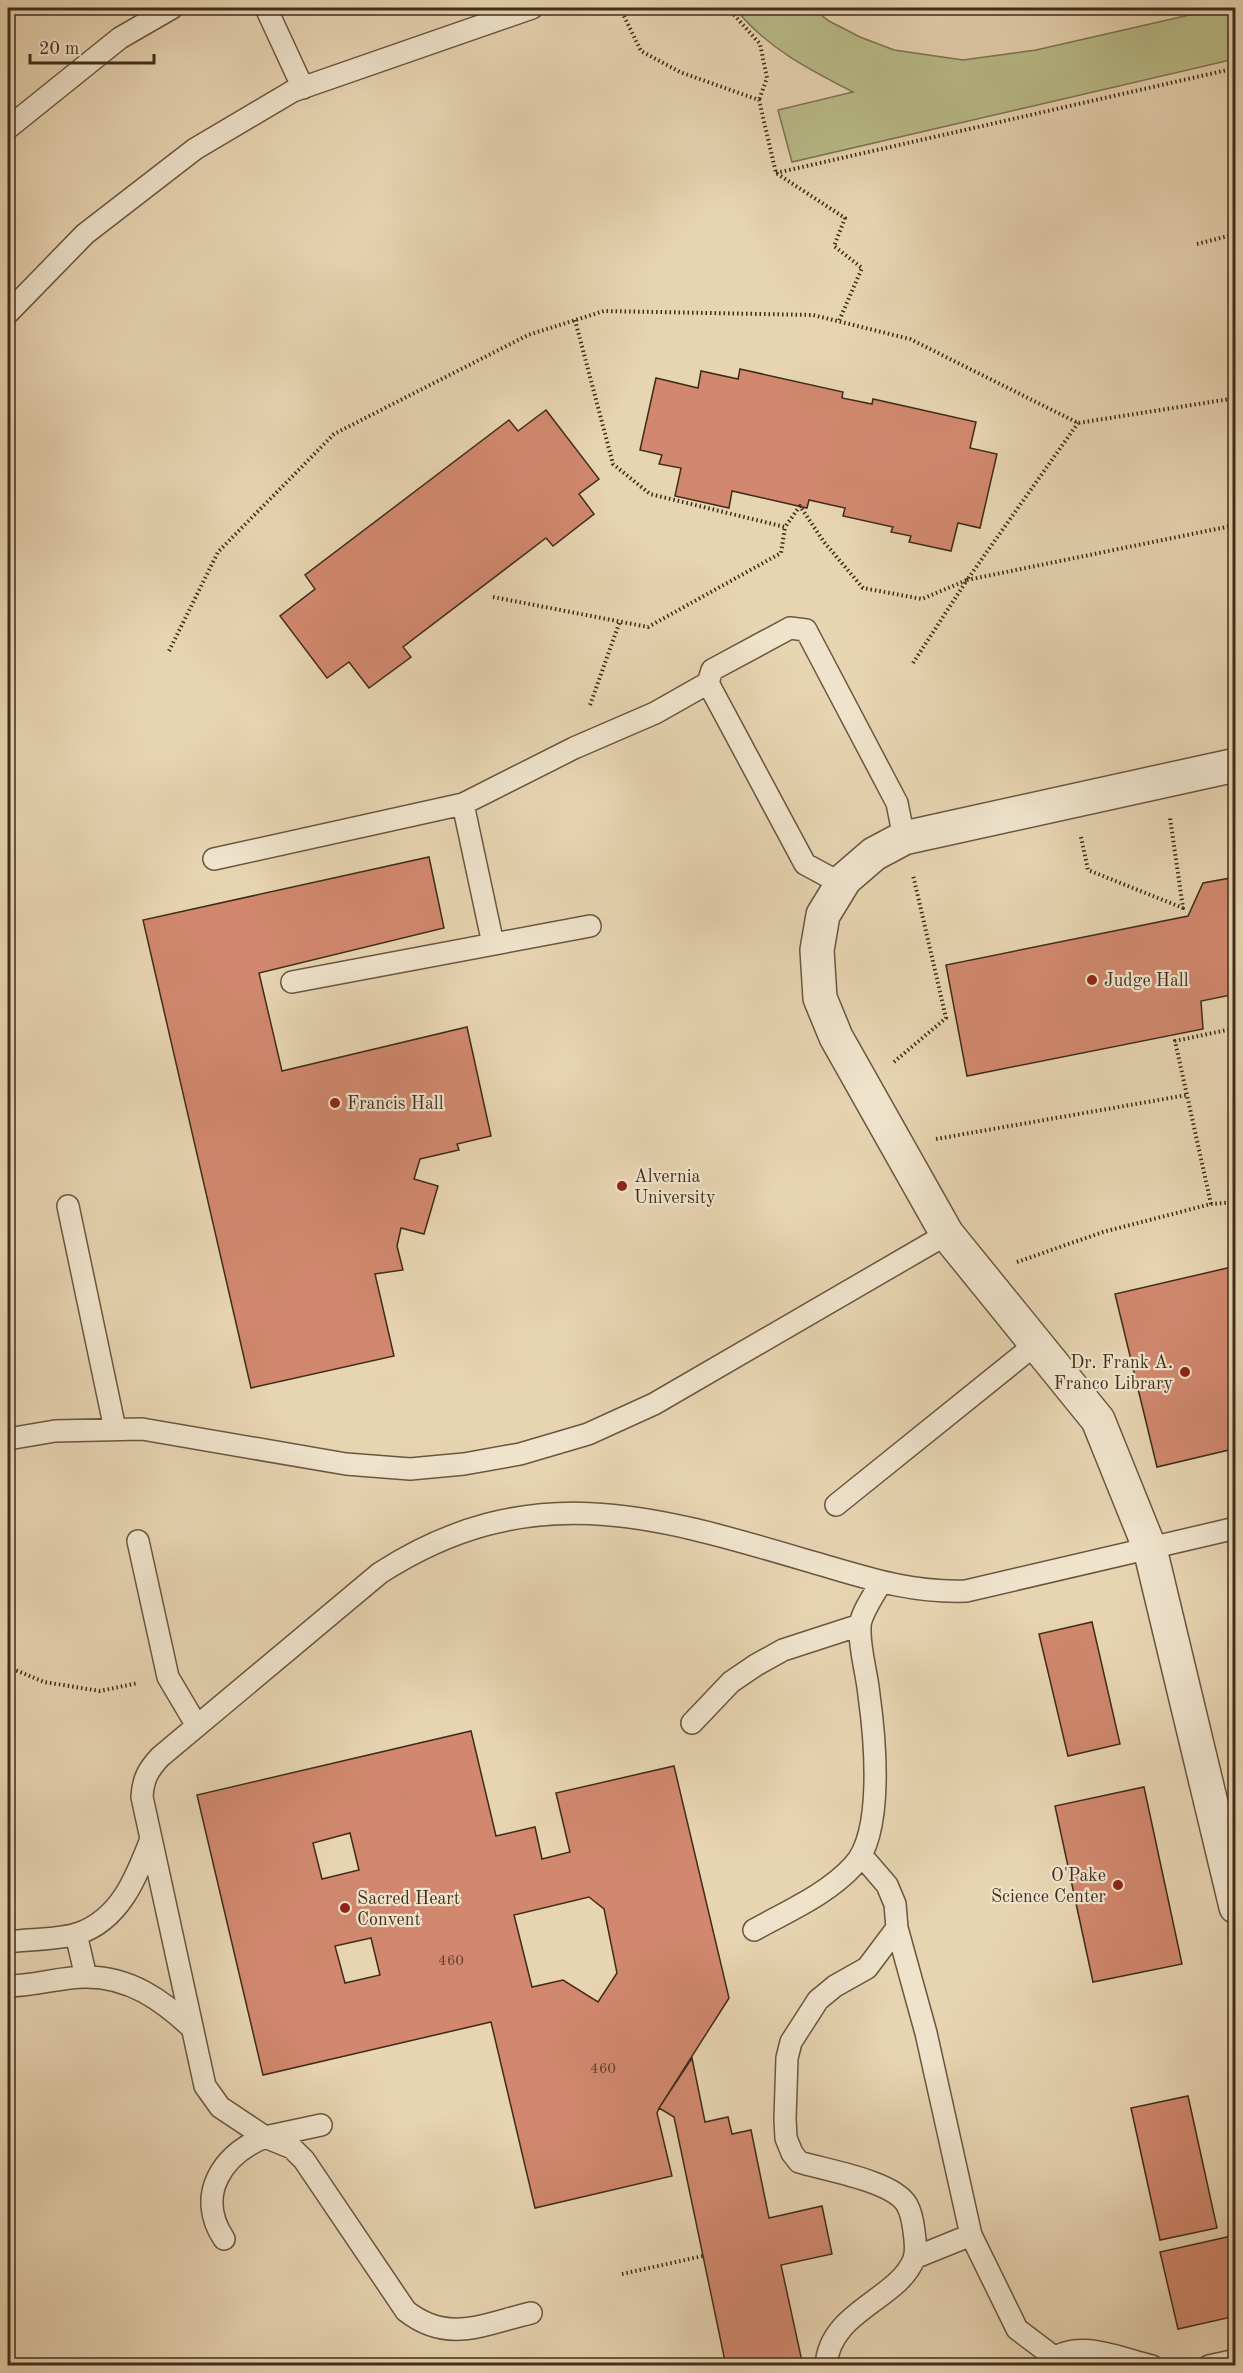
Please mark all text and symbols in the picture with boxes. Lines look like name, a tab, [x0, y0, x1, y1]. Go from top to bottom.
scale bar	[30, 27, 154, 65]
text: 20 m	[39, 40, 79, 58]
place label: Judge Hall	[1104, 972, 1189, 990]
marker: Judge Hall	[1085, 973, 1099, 987]
place label: Francis Hall	[347, 1095, 444, 1113]
marker: Francis Hall	[328, 1096, 342, 1110]
place label: Alvernia University	[634, 1168, 716, 1207]
marker: Alvernia University	[615, 1179, 629, 1193]
place label: Dr. Frank A. Franco Library	[1054, 1354, 1173, 1393]
marker: Dr. Frank A. Franco Library	[1178, 1365, 1192, 1379]
place label: O'Pake Science Center	[991, 1867, 1107, 1906]
marker: O'Pake Science Center	[1111, 1878, 1125, 1892]
place label: Sacred Heart Convent	[357, 1890, 460, 1929]
marker: Sacred Heart Convent	[338, 1901, 352, 1915]
house number: 460	[438, 1954, 464, 1969]
house number: 460	[590, 2062, 616, 2077]

